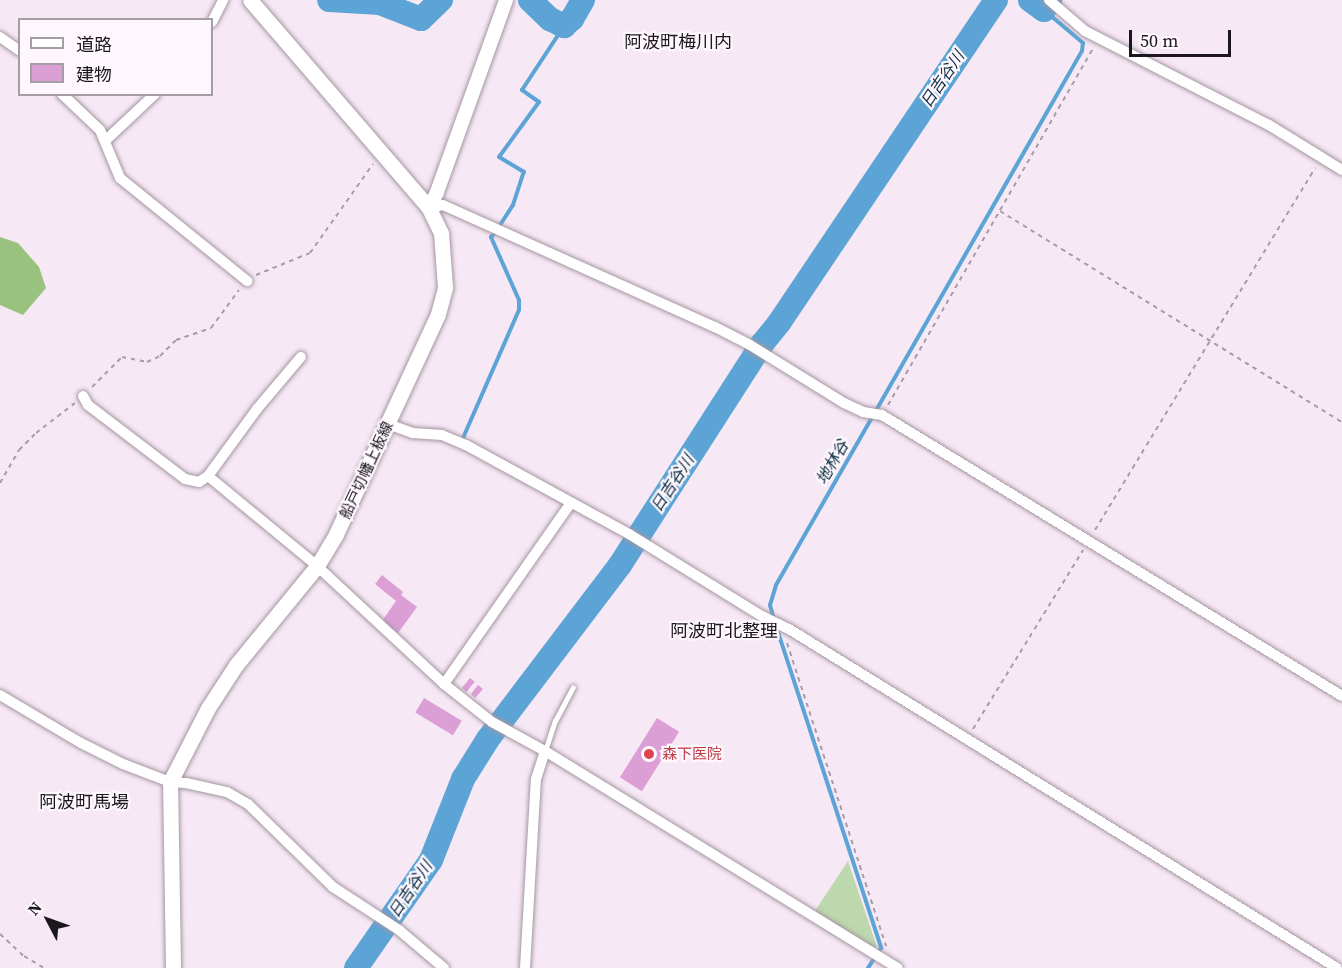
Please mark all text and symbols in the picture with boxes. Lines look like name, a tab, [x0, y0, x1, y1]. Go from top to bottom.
legend	[18, 18, 213, 96]
scale bar	[1132, 18, 1234, 56]
text: 50 m	[1140, 28, 1178, 53]
district label: 阿波町梅川内	[624, 31, 732, 53]
text: 道路	[76, 32, 112, 57]
water label: 日吉谷川	[916, 47, 968, 111]
text: 建物	[76, 62, 112, 87]
street label: 船戸切幡上板線	[336, 419, 396, 521]
water label: 地林谷	[812, 436, 852, 488]
water label: 日吉谷川	[647, 451, 697, 515]
district label: 阿波町北整理	[670, 620, 778, 642]
marker: 森下医院	[640, 745, 658, 763]
place label: 森下医院	[662, 745, 722, 763]
district label: 阿波町馬場	[39, 791, 129, 813]
water label: 日吉谷川	[384, 857, 436, 921]
north arrow	[18, 890, 78, 950]
text: N	[22, 897, 47, 920]

